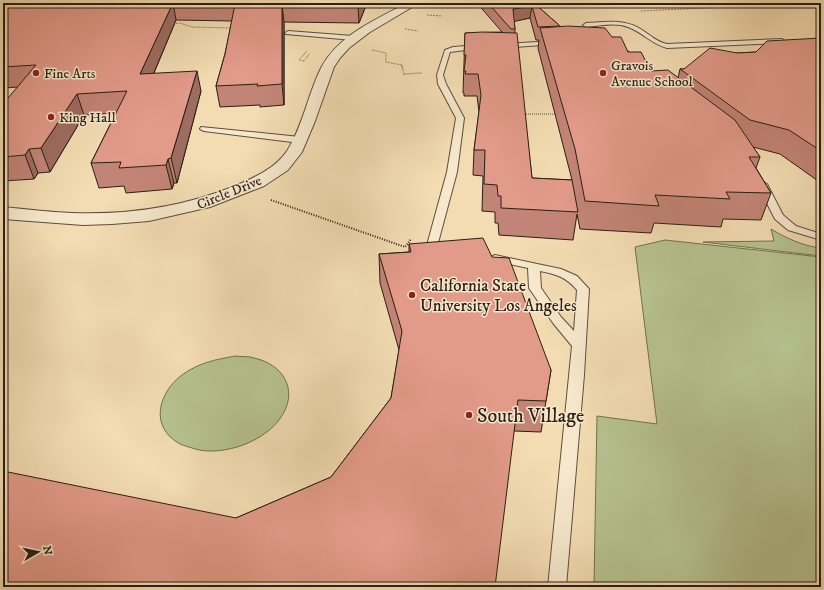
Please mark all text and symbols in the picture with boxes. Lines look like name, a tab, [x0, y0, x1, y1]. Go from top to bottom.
place label: Gravois Avenue School	[611, 57, 694, 91]
place label: Fine Arts	[44, 65, 96, 83]
marker: Fine Arts	[31, 68, 41, 78]
marker: Gravois Avenue School	[598, 68, 608, 78]
place label: King Hall	[59, 109, 116, 127]
marker: King Hall	[46, 112, 56, 122]
street label: Circle Drive	[194, 172, 265, 214]
place label: California State University Los Angeles	[420, 275, 577, 317]
marker: California State University Los Angeles	[407, 290, 417, 300]
place label: South Village	[477, 404, 584, 429]
marker: South Village	[464, 410, 474, 420]
north arrow	[18, 532, 58, 572]
text: N	[39, 545, 55, 556]

